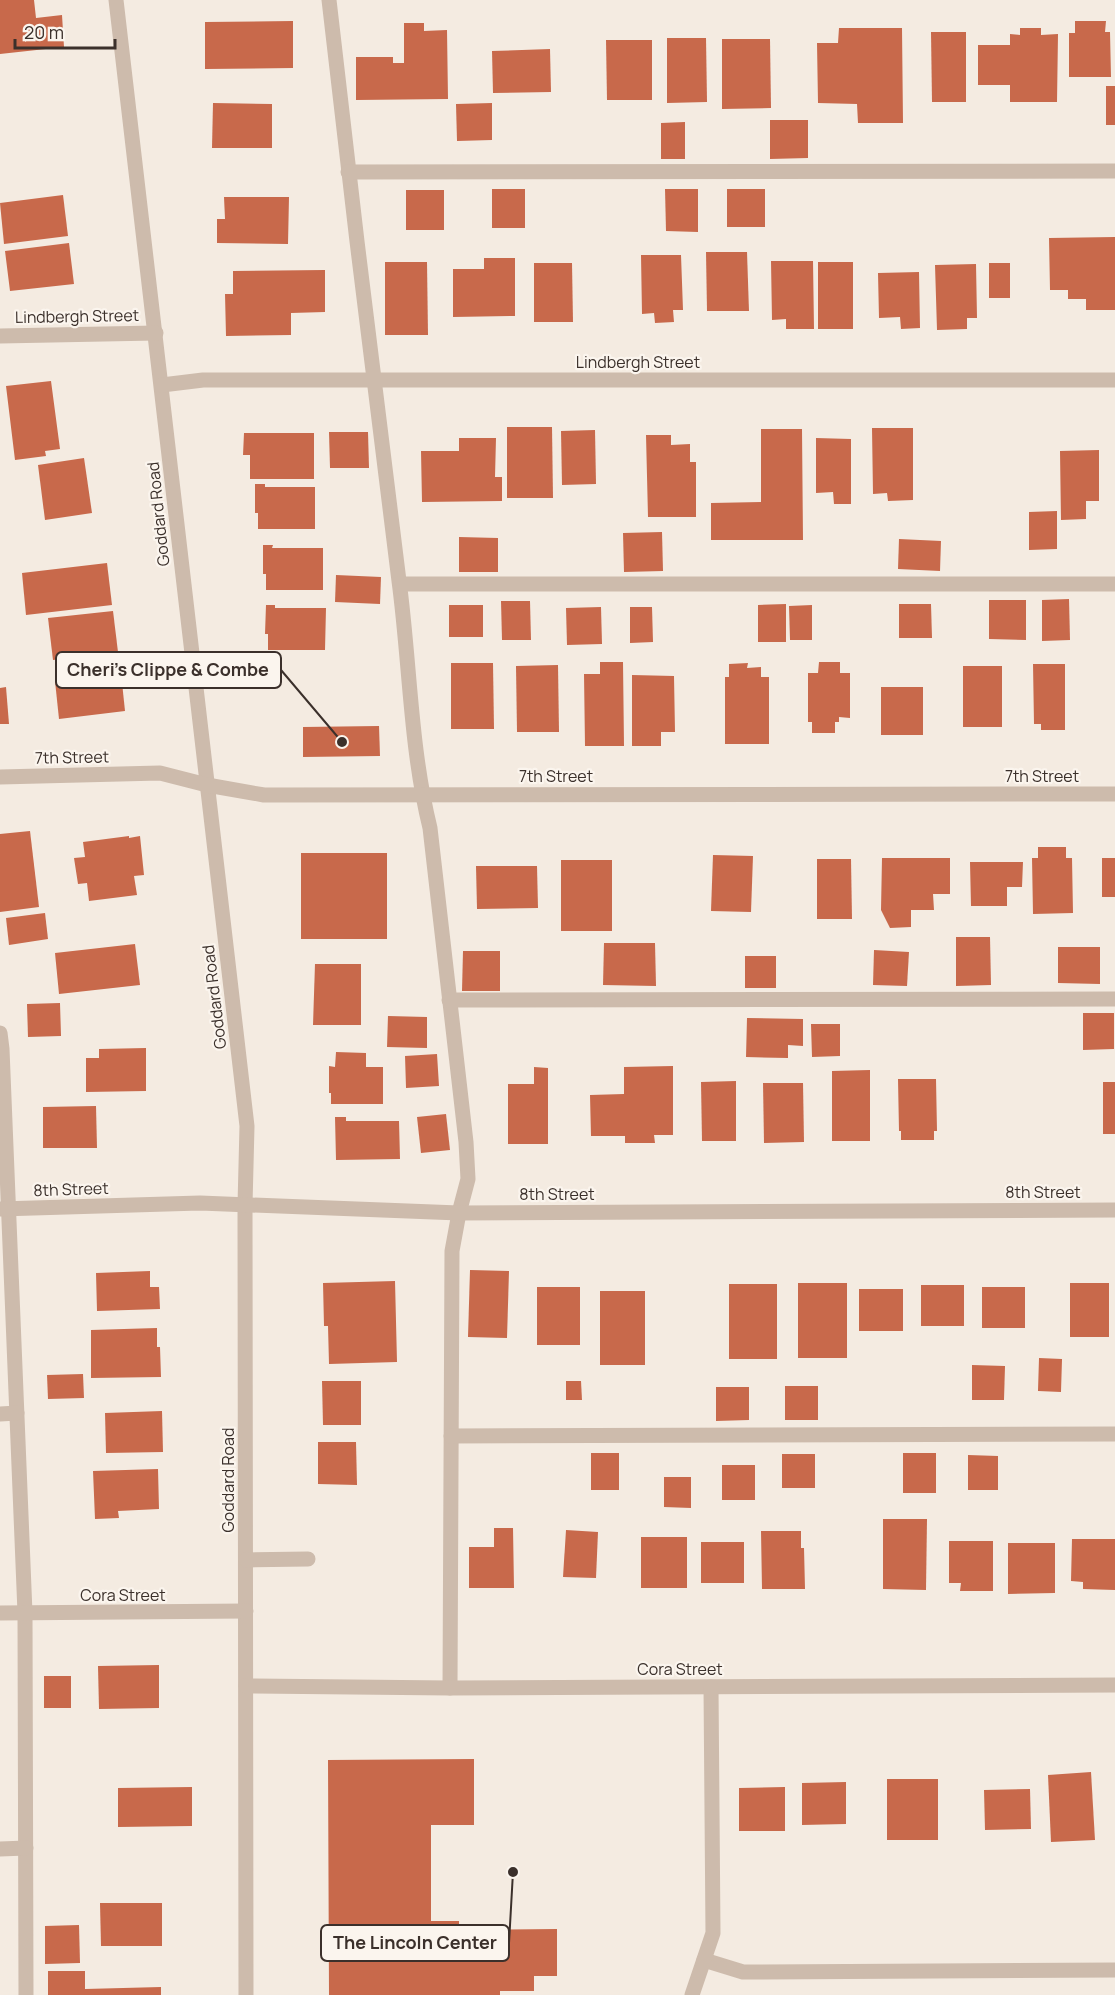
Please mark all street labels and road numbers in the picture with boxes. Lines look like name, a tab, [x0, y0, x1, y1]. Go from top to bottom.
street label: Lindbergh Street	[15, 304, 139, 328]
street label: Lindbergh Street	[576, 351, 700, 373]
street label: Goddard Road	[142, 461, 174, 567]
street label: 7th Street	[35, 745, 109, 769]
street label: 7th Street	[519, 765, 593, 787]
street label: 7th Street	[1005, 765, 1079, 787]
street label: Goddard Road	[197, 944, 231, 1050]
street label: 8th Street	[33, 1177, 109, 1201]
street label: 8th Street	[1005, 1181, 1081, 1203]
street label: 8th Street	[519, 1183, 595, 1205]
street label: Goddard Road	[217, 1428, 239, 1532]
street label: Cora Street	[80, 1584, 166, 1606]
street label: Cora Street	[637, 1658, 723, 1680]

